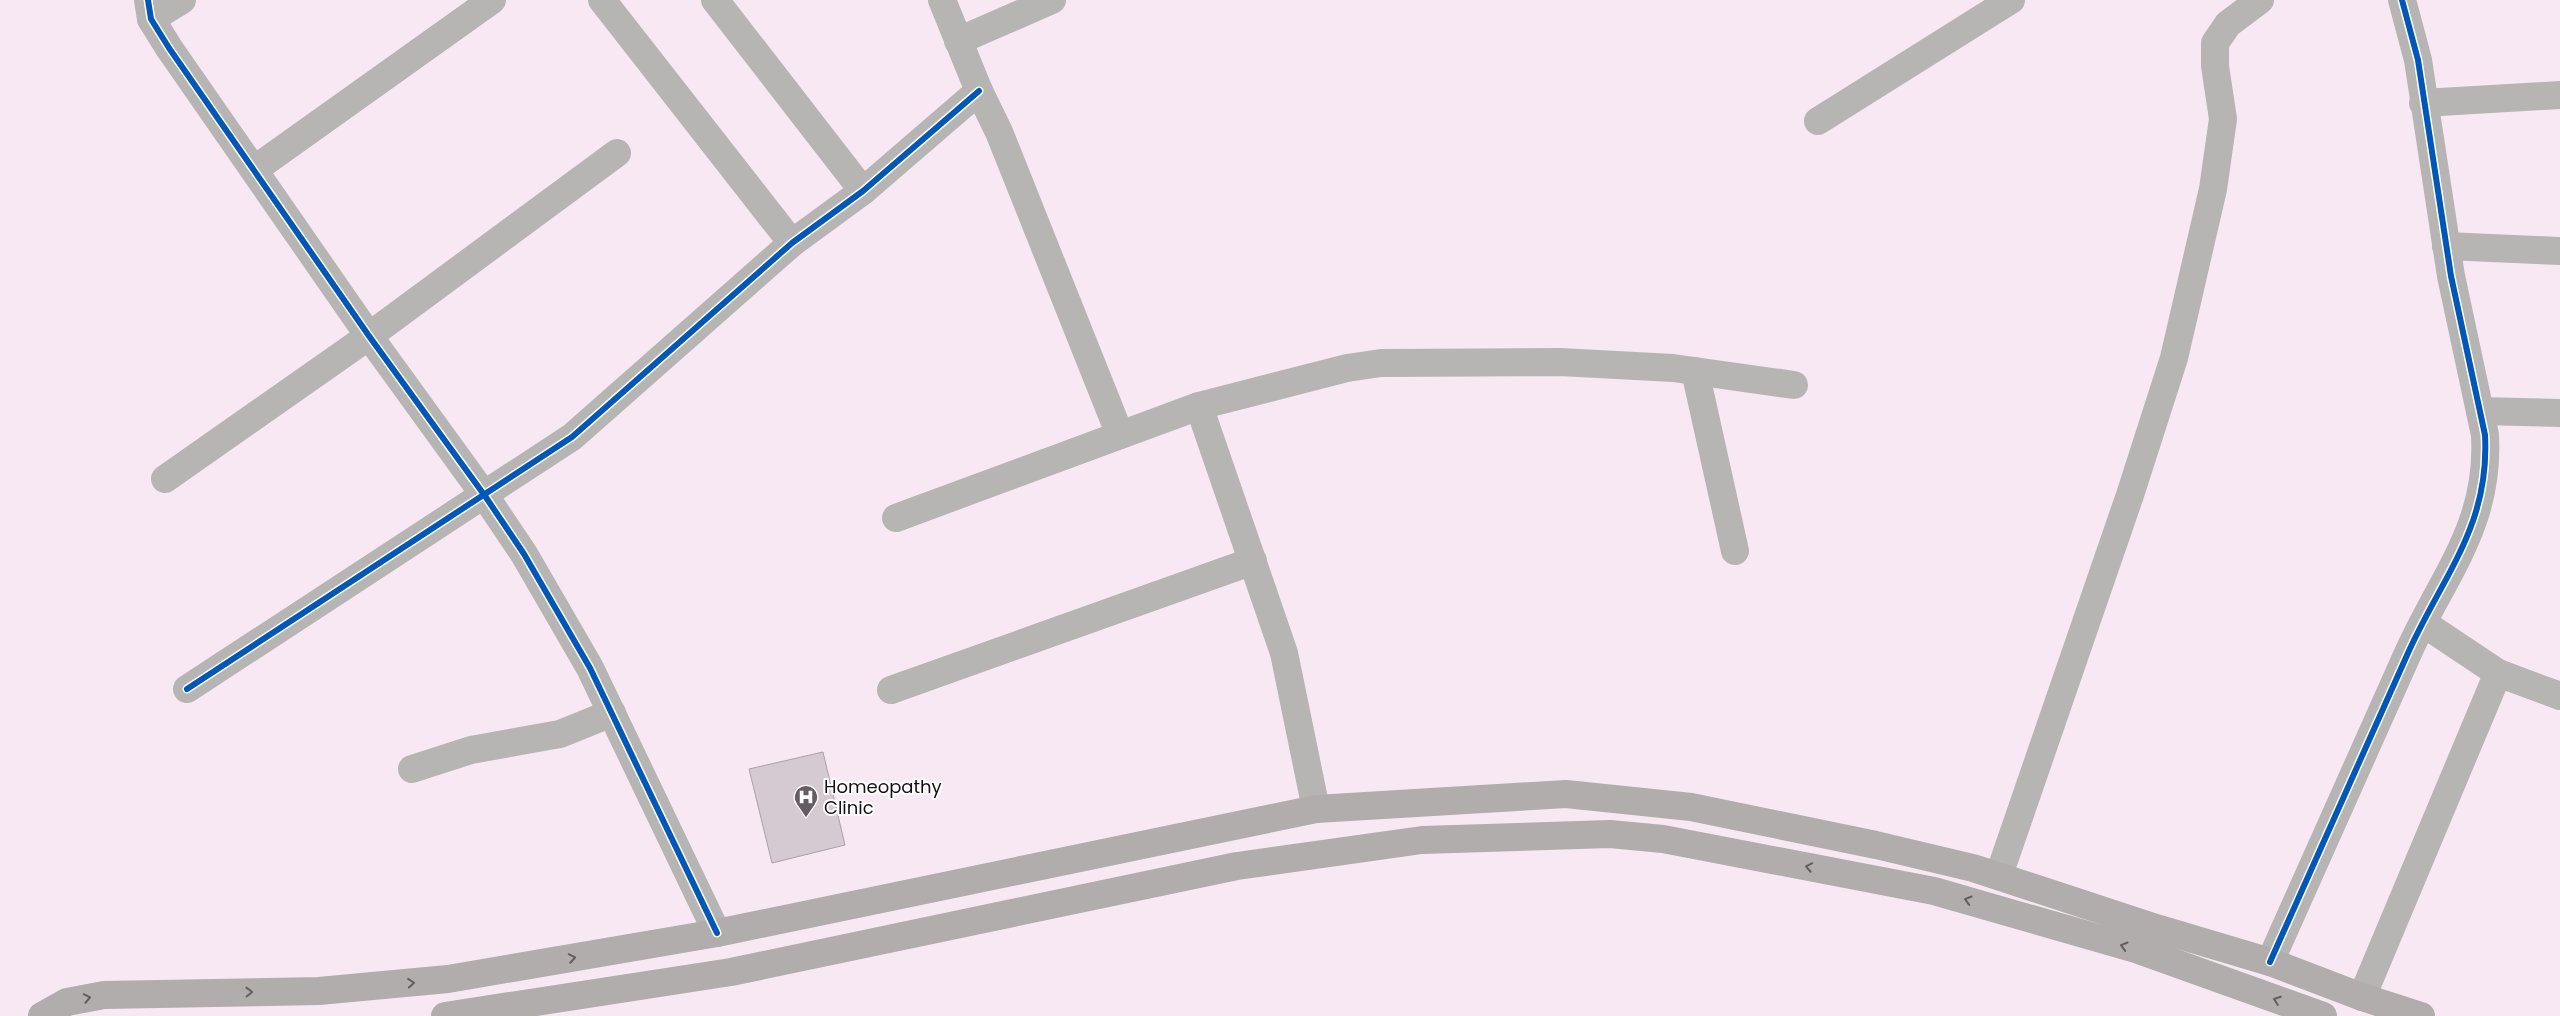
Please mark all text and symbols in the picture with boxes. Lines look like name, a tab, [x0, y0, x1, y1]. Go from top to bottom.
place label: Homeopathy Clinic	[824, 774, 942, 820]
hospital icon: Homeopathy Clinic	[793, 784, 819, 818]
one-way arrow	[1804, 862, 1813, 873]
one-way arrow	[1964, 896, 1972, 906]
one-way arrow	[2120, 941, 2128, 951]
one-way arrow	[567, 953, 576, 963]
one-way arrow	[407, 977, 415, 988]
one-way arrow	[246, 987, 253, 997]
one-way arrow	[82, 994, 91, 1004]
one-way arrow	[2273, 996, 2282, 1006]

